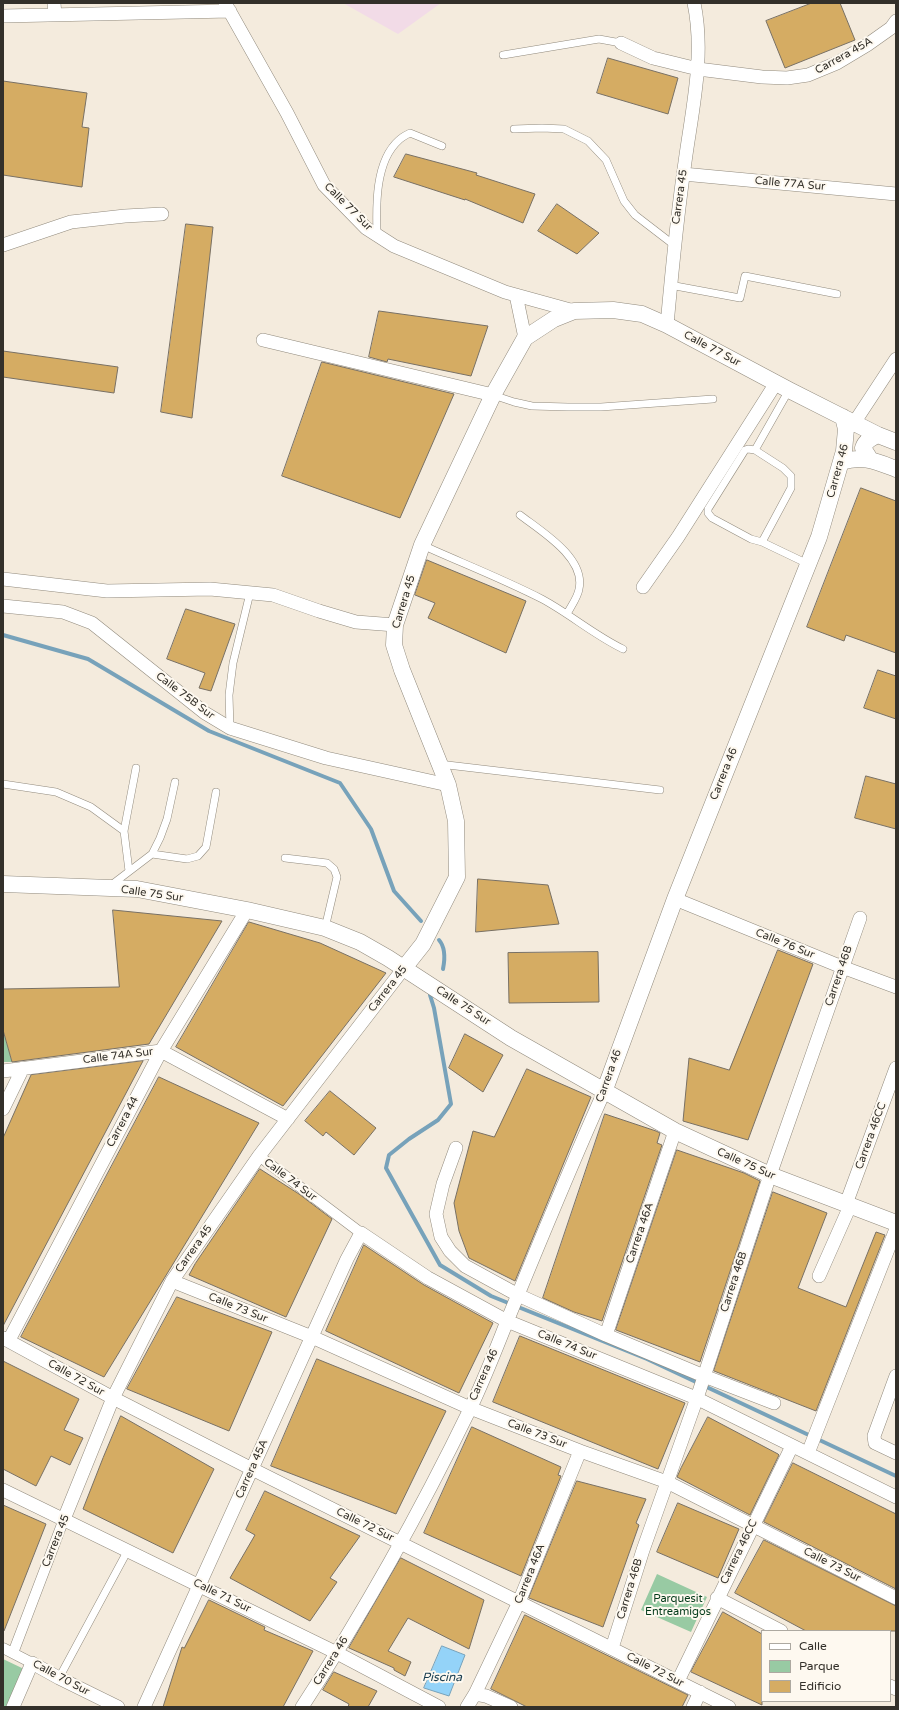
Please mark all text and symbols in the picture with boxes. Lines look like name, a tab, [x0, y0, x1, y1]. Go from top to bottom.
street label: Carrera 45A	[813, 35, 875, 77]
street label: Carrera 45	[670, 169, 690, 225]
street label: Calle 77A Sur	[754, 174, 826, 194]
street label: Calle 77 Sur	[321, 180, 375, 234]
street label: Calle 77 Sur	[681, 328, 743, 370]
street label: Carrera 46	[824, 443, 852, 499]
street label: Carrera 45	[390, 574, 418, 630]
street label: Calle 75B Sur	[153, 670, 217, 722]
street label: Carrera 46	[708, 746, 740, 802]
street label: Calle 75 Sur	[120, 883, 184, 905]
street label: Calle 76 Sur	[753, 926, 817, 962]
street label: Carrera 46B	[823, 944, 855, 1008]
street label: Carrera 45	[366, 963, 410, 1015]
street label: Calle 75 Sur	[433, 983, 493, 1029]
street label: Calle 74A Sur	[82, 1045, 154, 1067]
street label: Carrera 46	[593, 1048, 625, 1104]
street label: Carrera 44	[104, 1094, 142, 1150]
street label: Carrera 46CC	[853, 1101, 889, 1171]
street label: Calle 75 Sur	[715, 1145, 777, 1183]
street label: Calle 74 Sur	[261, 1156, 319, 1204]
street label: Carrera 46A	[623, 1201, 657, 1265]
street label: Carrera 45	[173, 1223, 215, 1275]
street label: Carrera 46B	[718, 1250, 750, 1314]
street label: Calle 73 Sur	[206, 1290, 270, 1326]
street label: Calle 74 Sur	[535, 1327, 599, 1363]
street label: Carrera 46	[467, 1347, 501, 1403]
street label: Calle 72 Sur	[45, 1357, 107, 1399]
street label: Calle 73 Sur	[505, 1417, 569, 1451]
street label: Carrera 45A	[233, 1437, 271, 1501]
street label: Calle 72 Sur	[334, 1505, 396, 1545]
street label: Carrera 45	[40, 1513, 72, 1569]
street label: Carrera 46CC	[718, 1517, 760, 1587]
street label: Carrera 46A	[512, 1542, 548, 1606]
street label: Calle 73 Sur	[801, 1545, 863, 1585]
street label: Carrera 46B	[614, 1557, 646, 1621]
street label: Calle 71 Sur	[191, 1576, 253, 1616]
park label: Parquesit Entreamigos	[645, 1592, 711, 1618]
legend	[761, 1630, 891, 1702]
street label: Carrera 46	[311, 1634, 351, 1688]
text: Calle	[799, 1639, 827, 1653]
street label: Calle 72 Sur	[624, 1650, 686, 1690]
street label: Calle 70 Sur	[30, 1657, 92, 1699]
text: Parque	[799, 1659, 840, 1673]
water label: Piscina	[422, 1671, 462, 1685]
text: Edificio	[799, 1679, 841, 1693]

